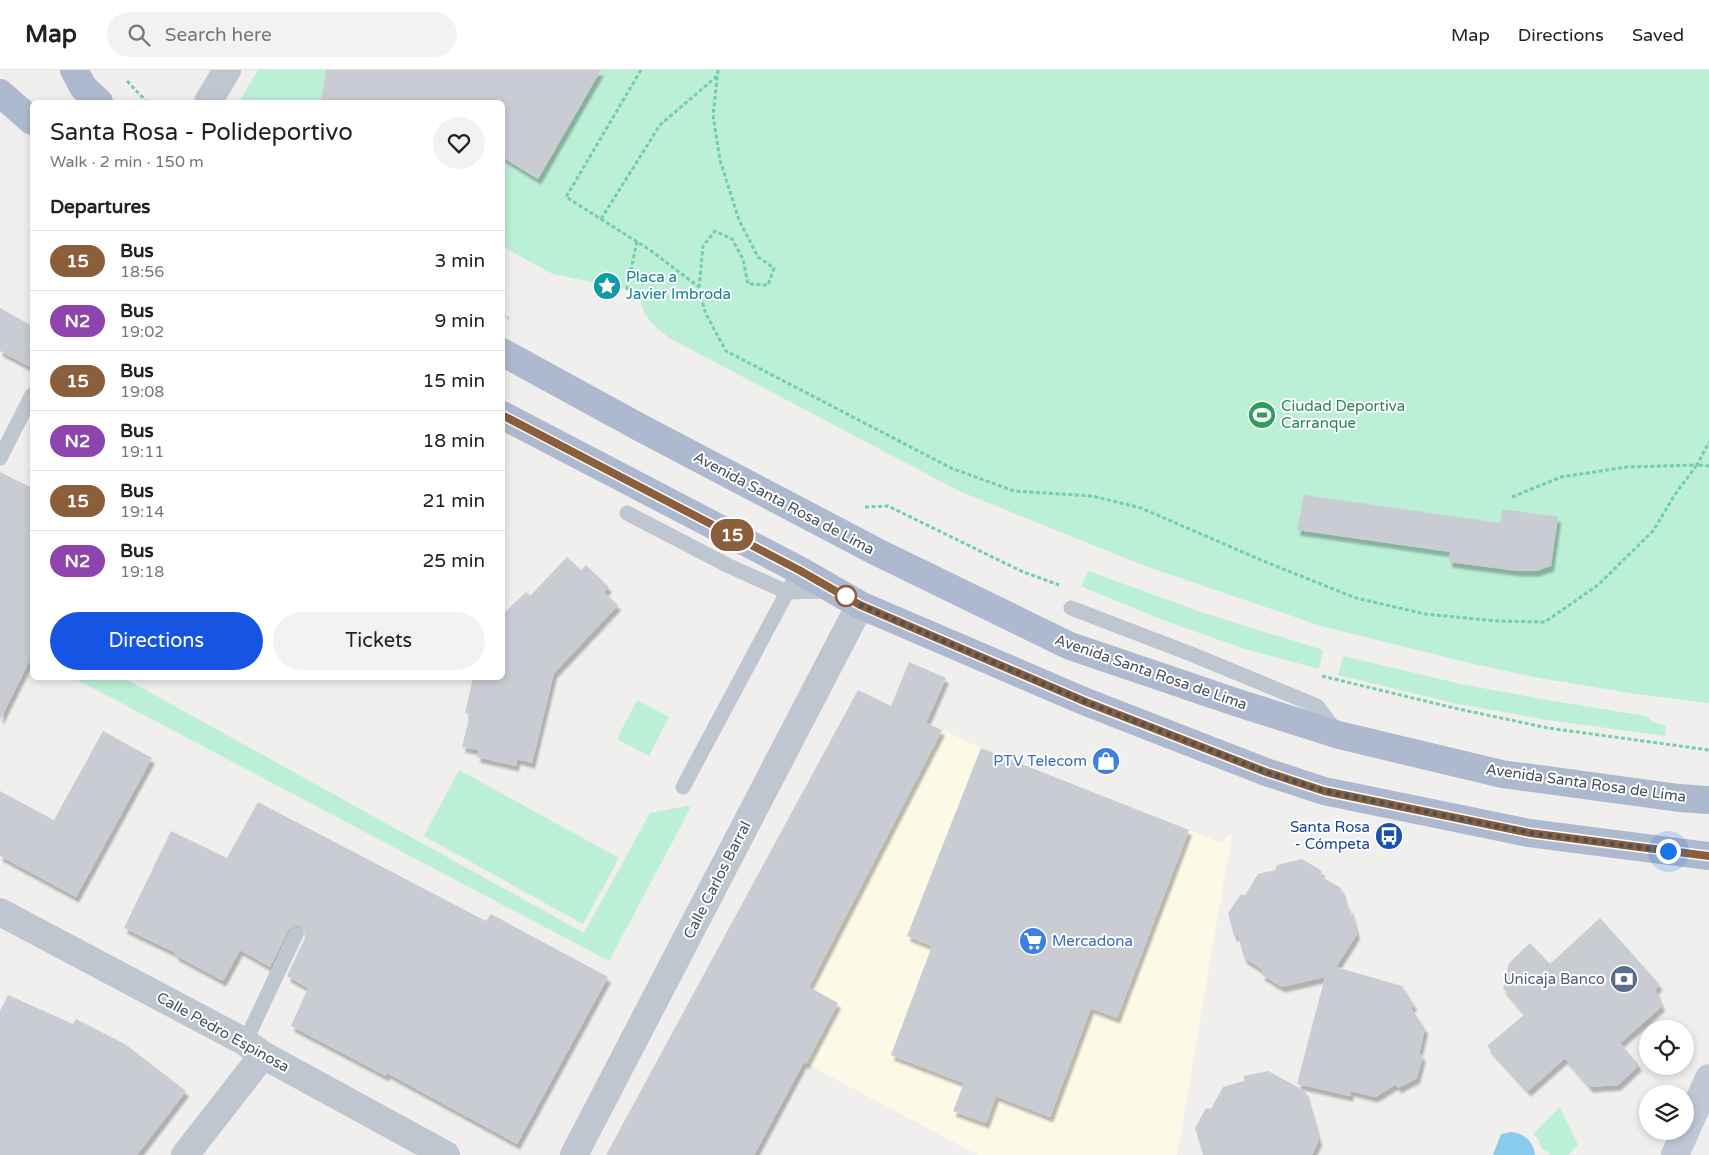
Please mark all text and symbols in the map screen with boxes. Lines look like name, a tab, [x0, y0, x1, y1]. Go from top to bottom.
search box	[107, 12, 457, 57]
text: Map	[25, 20, 77, 49]
icon: search	[125, 21, 153, 49]
text: Search here	[165, 24, 272, 46]
text: Map	[1451, 24, 1490, 46]
text: Directions	[1518, 24, 1604, 46]
text: Saved	[1632, 24, 1684, 46]
button: heart	[433, 117, 485, 169]
text: Santa Rosa - Polideportivo	[50, 118, 353, 147]
text: Walk · 2 min · 150 m	[50, 152, 204, 172]
text: Departures	[50, 196, 150, 218]
text: Bus	[120, 240, 154, 262]
text: 15	[66, 250, 89, 272]
text: 3 min	[434, 250, 485, 272]
text: 18:56	[120, 262, 164, 282]
place label: Placa a Javier Imbroda	[626, 268, 731, 303]
place icon: Placa a Javier Imbroda	[592, 271, 622, 301]
text: Bus	[120, 300, 154, 322]
text: N2	[65, 310, 90, 332]
text: 9 min	[434, 310, 485, 332]
text: 19:02	[120, 322, 164, 342]
text: Bus	[120, 360, 154, 382]
text: 15	[66, 370, 89, 392]
text: 15 min	[422, 370, 485, 392]
text: 19:08	[120, 382, 164, 402]
place label: Ciudad Deportiva Carranque	[1281, 397, 1405, 432]
sports icon: Ciudad Deportiva Carranque	[1247, 400, 1277, 430]
text: Bus	[120, 420, 154, 442]
text: N2	[65, 430, 90, 452]
text: 18 min	[422, 430, 485, 452]
text: 19:11	[120, 442, 164, 462]
street label: Avenida Santa Rosa de Lima	[691, 448, 877, 558]
text: Bus	[120, 480, 154, 502]
text: 15	[66, 490, 89, 512]
text: 21 min	[422, 490, 485, 512]
text: 19:14	[120, 502, 164, 522]
line badge: 15	[710, 519, 754, 551]
text: 15	[721, 524, 743, 546]
text: Bus	[120, 540, 154, 562]
text: N2	[65, 550, 90, 572]
text: 25 min	[422, 550, 485, 572]
text: 19:18	[120, 562, 164, 582]
unlabelled marker	[835, 585, 857, 607]
button: Directions	[50, 612, 263, 670]
button: Tickets	[273, 612, 485, 670]
street label: Avenida Santa Rosa de Lima	[1053, 631, 1249, 713]
shop icon: PTV Telecom	[1091, 746, 1121, 776]
place label: PTV Telecom	[993, 752, 1087, 770]
street label: Avenida Santa Rosa de Lima	[1485, 760, 1687, 806]
street label: Calle Carlos Barral	[680, 818, 754, 942]
place label: Santa Rosa - Cómpeta	[1290, 818, 1370, 853]
bus stop icon: Santa Rosa - Cómpeta	[1374, 821, 1404, 851]
your location	[1656, 839, 1681, 864]
supermarket icon: Mercadona	[1018, 926, 1048, 956]
place label: Mercadona	[1052, 932, 1133, 950]
bank icon: Unicaja Banco	[1609, 964, 1639, 994]
place label: Unicaja Banco	[1503, 970, 1605, 988]
street label: Calle Pedro Espinosa	[154, 988, 292, 1076]
map controls	[1639, 1020, 1694, 1140]
button: locate	[1639, 1020, 1694, 1075]
button: layers	[1639, 1085, 1694, 1140]

